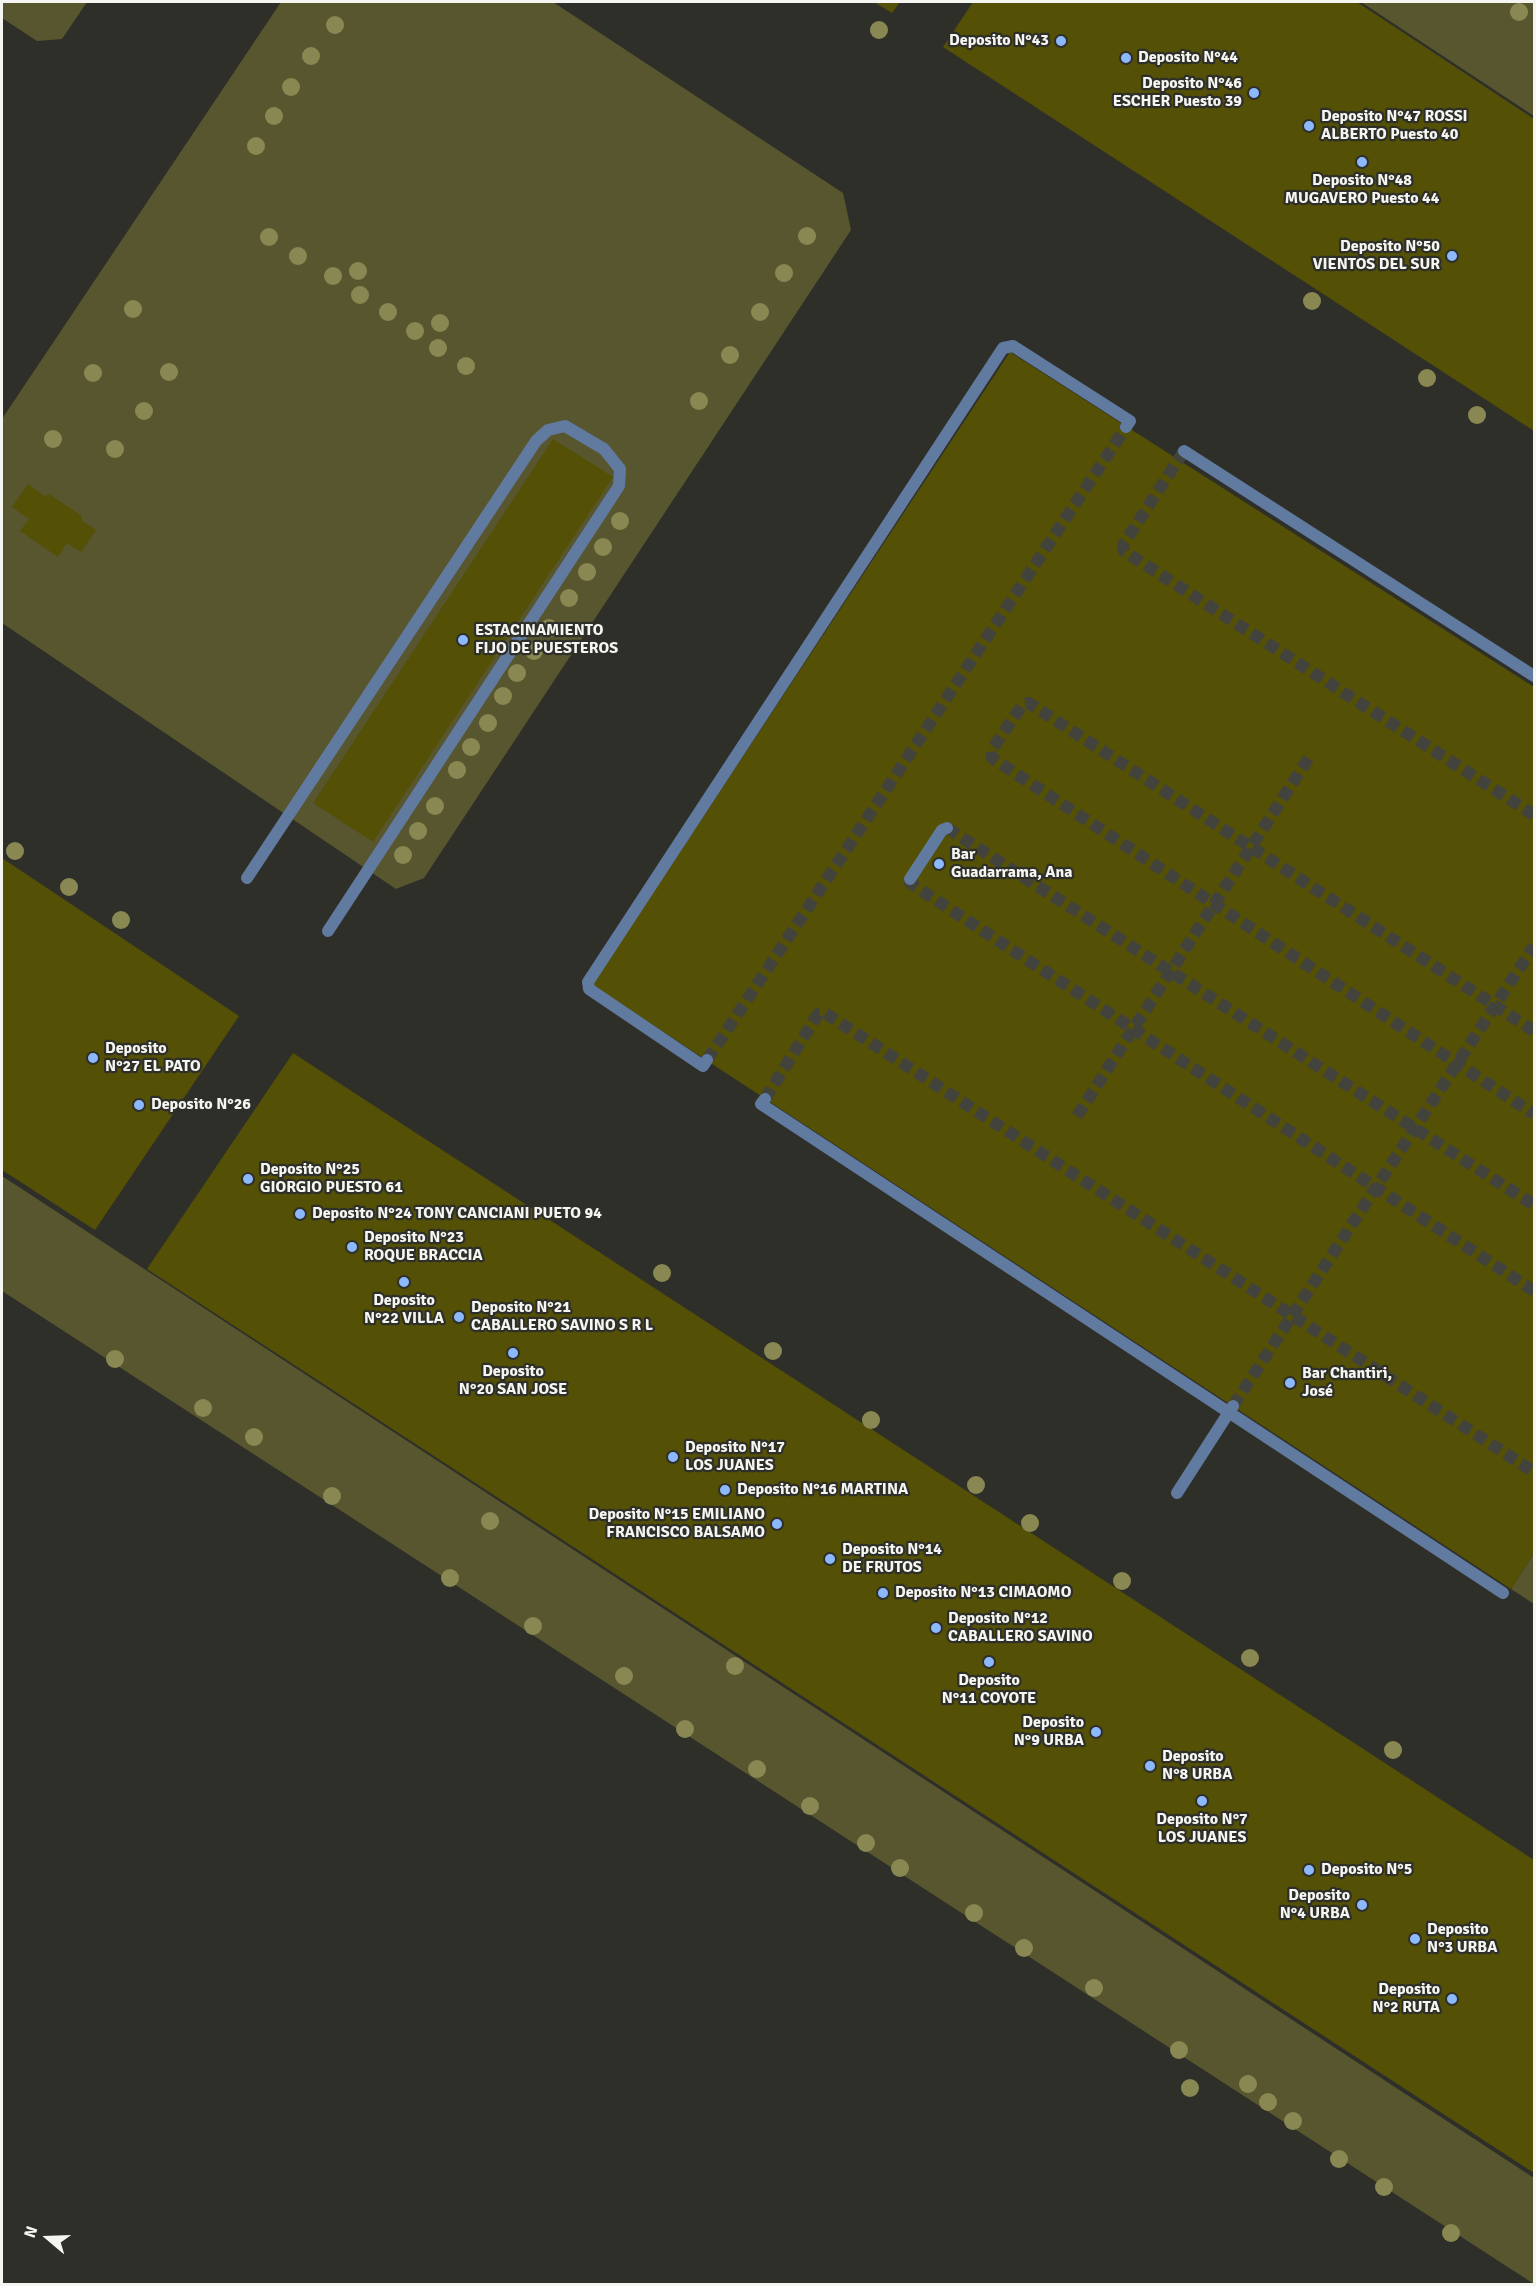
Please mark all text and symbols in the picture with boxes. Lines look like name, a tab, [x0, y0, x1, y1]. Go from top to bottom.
place label: Deposito N°43	[949, 31, 1049, 51]
marker: Deposito N°43	[1054, 34, 1068, 48]
place label: Deposito N°44	[1138, 48, 1238, 68]
marker: Deposito N°44	[1119, 51, 1133, 65]
place label: Deposito N°46 ESCHER Puesto 39	[1113, 74, 1242, 112]
marker: Deposito N°46 ESCHER Puesto 39	[1247, 86, 1261, 100]
place label: Deposito N°47 ROSSI ALBERTO Puesto 40	[1321, 107, 1468, 145]
marker: Deposito N°47 ROSSI ALBERTO Puesto 40	[1302, 119, 1316, 133]
marker: Deposito N°48 MUGAVERO Puesto 44	[1355, 155, 1369, 169]
place label: Deposito N°48 MUGAVERO Puesto 44	[1285, 171, 1439, 209]
place label: Deposito N°50 VIENTOS DEL SUR	[1313, 237, 1440, 275]
marker: Deposito N°50 VIENTOS DEL SUR	[1445, 249, 1459, 263]
place label: ESTACINAMIENTO FIJO DE PUESTEROS	[475, 621, 618, 659]
marker: ESTACINAMIENTO FIJO DE PUESTEROS	[456, 633, 470, 647]
place label: Bar Guadarrama, Ana	[951, 845, 1073, 883]
marker: Bar Guadarrama, Ana	[932, 857, 946, 871]
place label: Deposito N°27 EL PATO	[105, 1039, 201, 1077]
marker: Deposito N°27 EL PATO	[86, 1051, 100, 1065]
place label: Deposito N°26	[151, 1095, 251, 1115]
marker: Deposito N°26	[132, 1098, 146, 1112]
place label: Deposito N°25 GIORGIO PUESTO 61	[260, 1160, 403, 1198]
marker: Deposito N°25 GIORGIO PUESTO 61	[241, 1172, 255, 1186]
place label: Deposito N°24 TONY CANCIANI PUETO 94	[312, 1204, 602, 1224]
marker: Deposito N°24 TONY CANCIANI PUETO 94	[293, 1207, 307, 1221]
place label: Deposito N°23 ROQUE BRACCIA	[364, 1228, 483, 1266]
marker: Deposito N°23 ROQUE BRACCIA	[345, 1240, 359, 1254]
marker: Deposito N°22 VILLA	[397, 1275, 411, 1289]
place label: Deposito N°22 VILLA	[364, 1291, 444, 1329]
place label: Deposito N°21 CABALLERO SAVINO S R L	[471, 1298, 653, 1336]
marker: Deposito N°21 CABALLERO SAVINO S R L	[452, 1310, 466, 1324]
marker: Deposito N°20 SAN JOSE	[506, 1346, 520, 1360]
place label: Deposito N°20 SAN JOSE	[459, 1362, 567, 1400]
place label: Bar Chantiri, José	[1302, 1364, 1392, 1402]
marker: Bar Chantiri, José	[1283, 1376, 1297, 1390]
place label: Deposito N°17 LOS JUANES	[685, 1438, 785, 1476]
marker: Deposito N°17 LOS JUANES	[666, 1450, 680, 1464]
place label: Deposito N°16 MARTINA	[737, 1480, 908, 1500]
marker: Deposito N°16 MARTINA	[718, 1483, 732, 1497]
place label: Deposito N°15 EMILIANO FRANCISCO BALSAMO	[589, 1505, 765, 1543]
marker: Deposito N°15 EMILIANO FRANCISCO BALSAMO	[770, 1517, 784, 1531]
place label: Deposito N°14 DE FRUTOS	[842, 1540, 942, 1578]
marker: Deposito N°14 DE FRUTOS	[823, 1552, 837, 1566]
place label: Deposito N°13 CIMAOMO	[895, 1583, 1071, 1603]
marker: Deposito N°13 CIMAOMO	[876, 1586, 890, 1600]
place label: Deposito N°12 CABALLERO SAVINO	[948, 1609, 1093, 1647]
marker: Deposito N°12 CABALLERO SAVINO	[929, 1621, 943, 1635]
marker: Deposito N°11 COYOTE	[982, 1655, 996, 1669]
place label: Deposito N°11 COYOTE	[942, 1671, 1036, 1709]
place label: Deposito N°9 URBA	[1014, 1713, 1084, 1751]
marker: Deposito N°9 URBA	[1089, 1725, 1103, 1739]
place label: Deposito N°8 URBA	[1162, 1747, 1232, 1785]
marker: Deposito N°8 URBA	[1143, 1759, 1157, 1773]
marker: Deposito N°7 LOS JUANES	[1195, 1794, 1209, 1808]
place label: Deposito N°7 LOS JUANES	[1156, 1810, 1248, 1848]
place label: Deposito N°5	[1321, 1860, 1412, 1880]
marker: Deposito N°5	[1302, 1863, 1316, 1877]
place label: Deposito N°4 URBA	[1280, 1886, 1350, 1924]
marker: Deposito N°4 URBA	[1355, 1898, 1369, 1912]
place label: Deposito N°3 URBA	[1427, 1920, 1497, 1958]
marker: Deposito N°3 URBA	[1408, 1932, 1422, 1946]
place label: Deposito N°2 RUTA	[1373, 1980, 1440, 2018]
marker: Deposito N°2 RUTA	[1445, 1992, 1459, 2006]
north arrow	[18, 2208, 78, 2268]
text: N	[20, 2224, 42, 2241]

